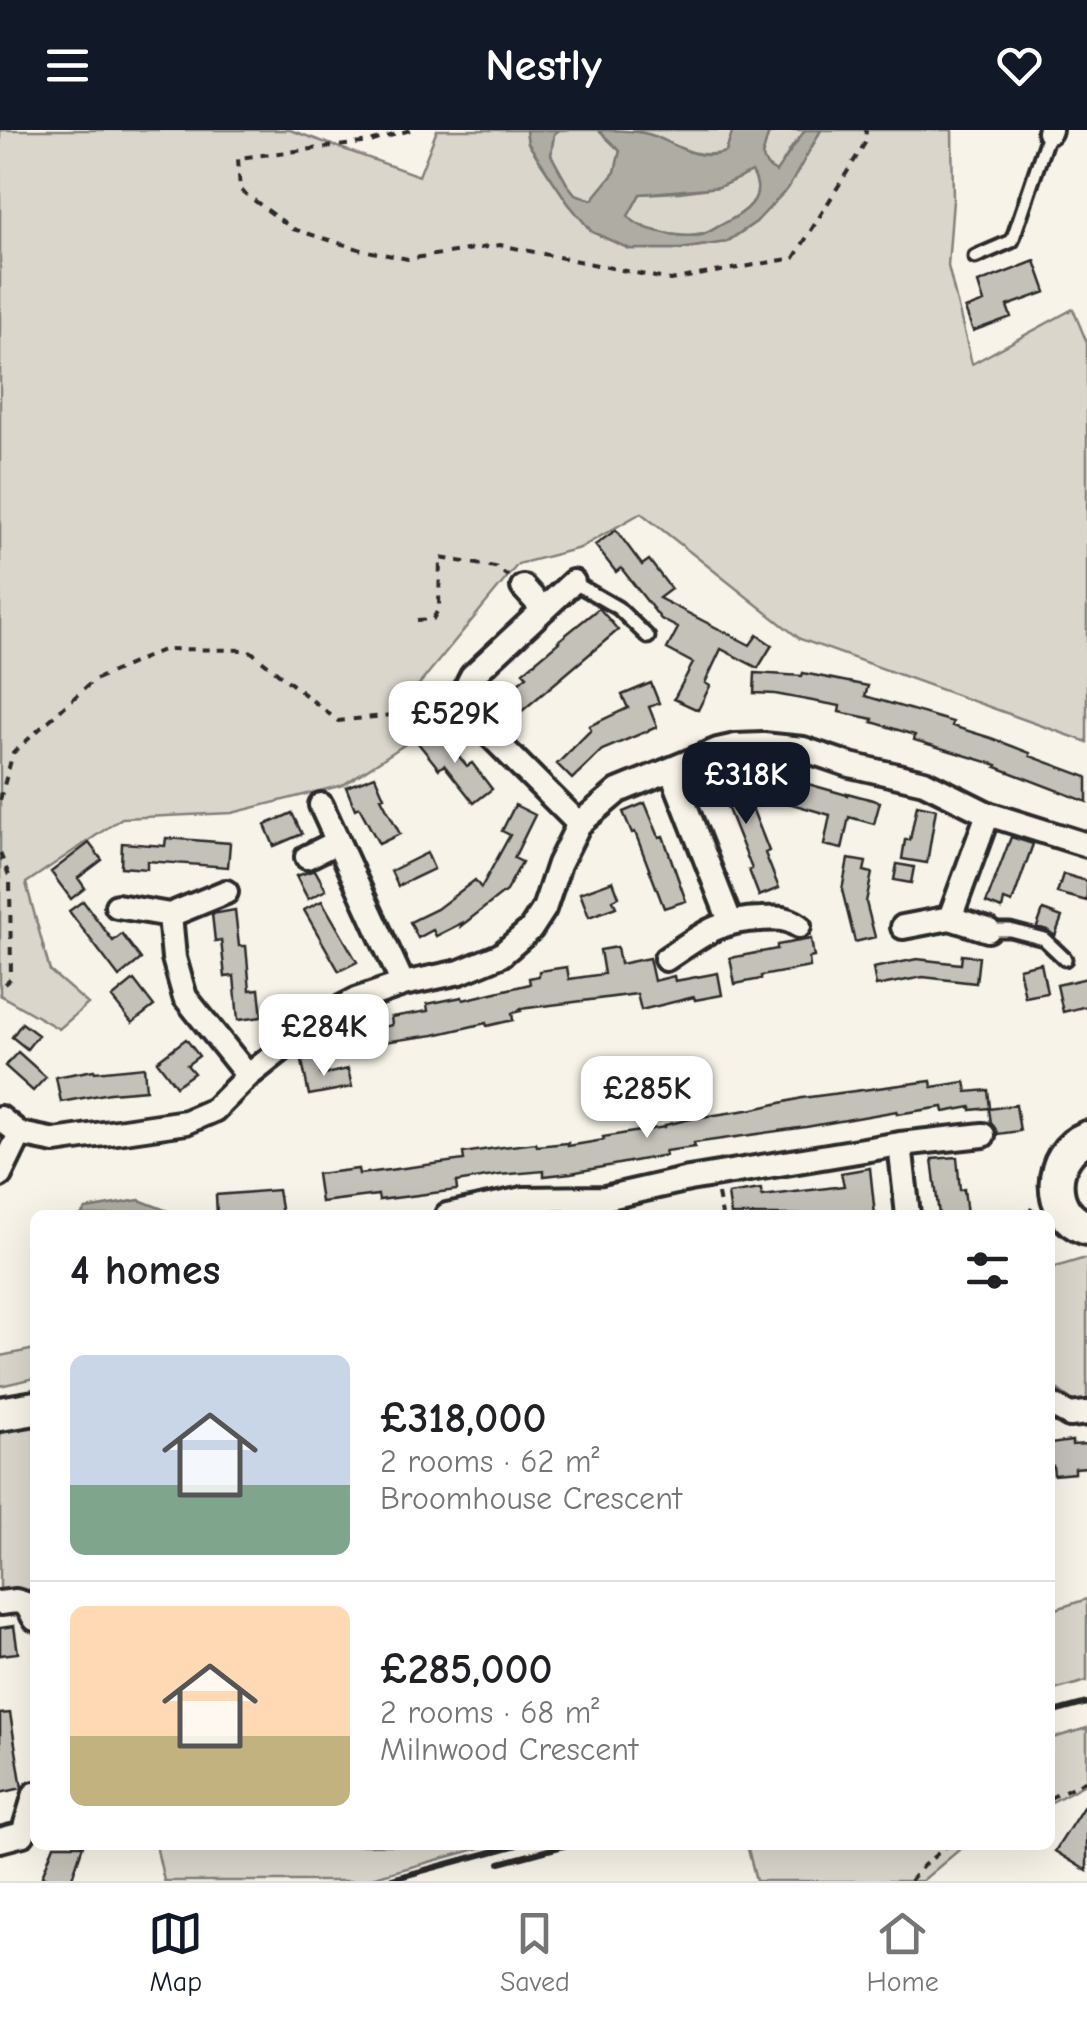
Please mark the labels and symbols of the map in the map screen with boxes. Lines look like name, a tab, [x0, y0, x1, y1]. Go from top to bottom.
pin: £529K	[385, 681, 525, 766]
pin: £318K	[676, 742, 816, 827]
pin: £284K	[254, 994, 394, 1079]
pin: £285K	[577, 1056, 717, 1141]

